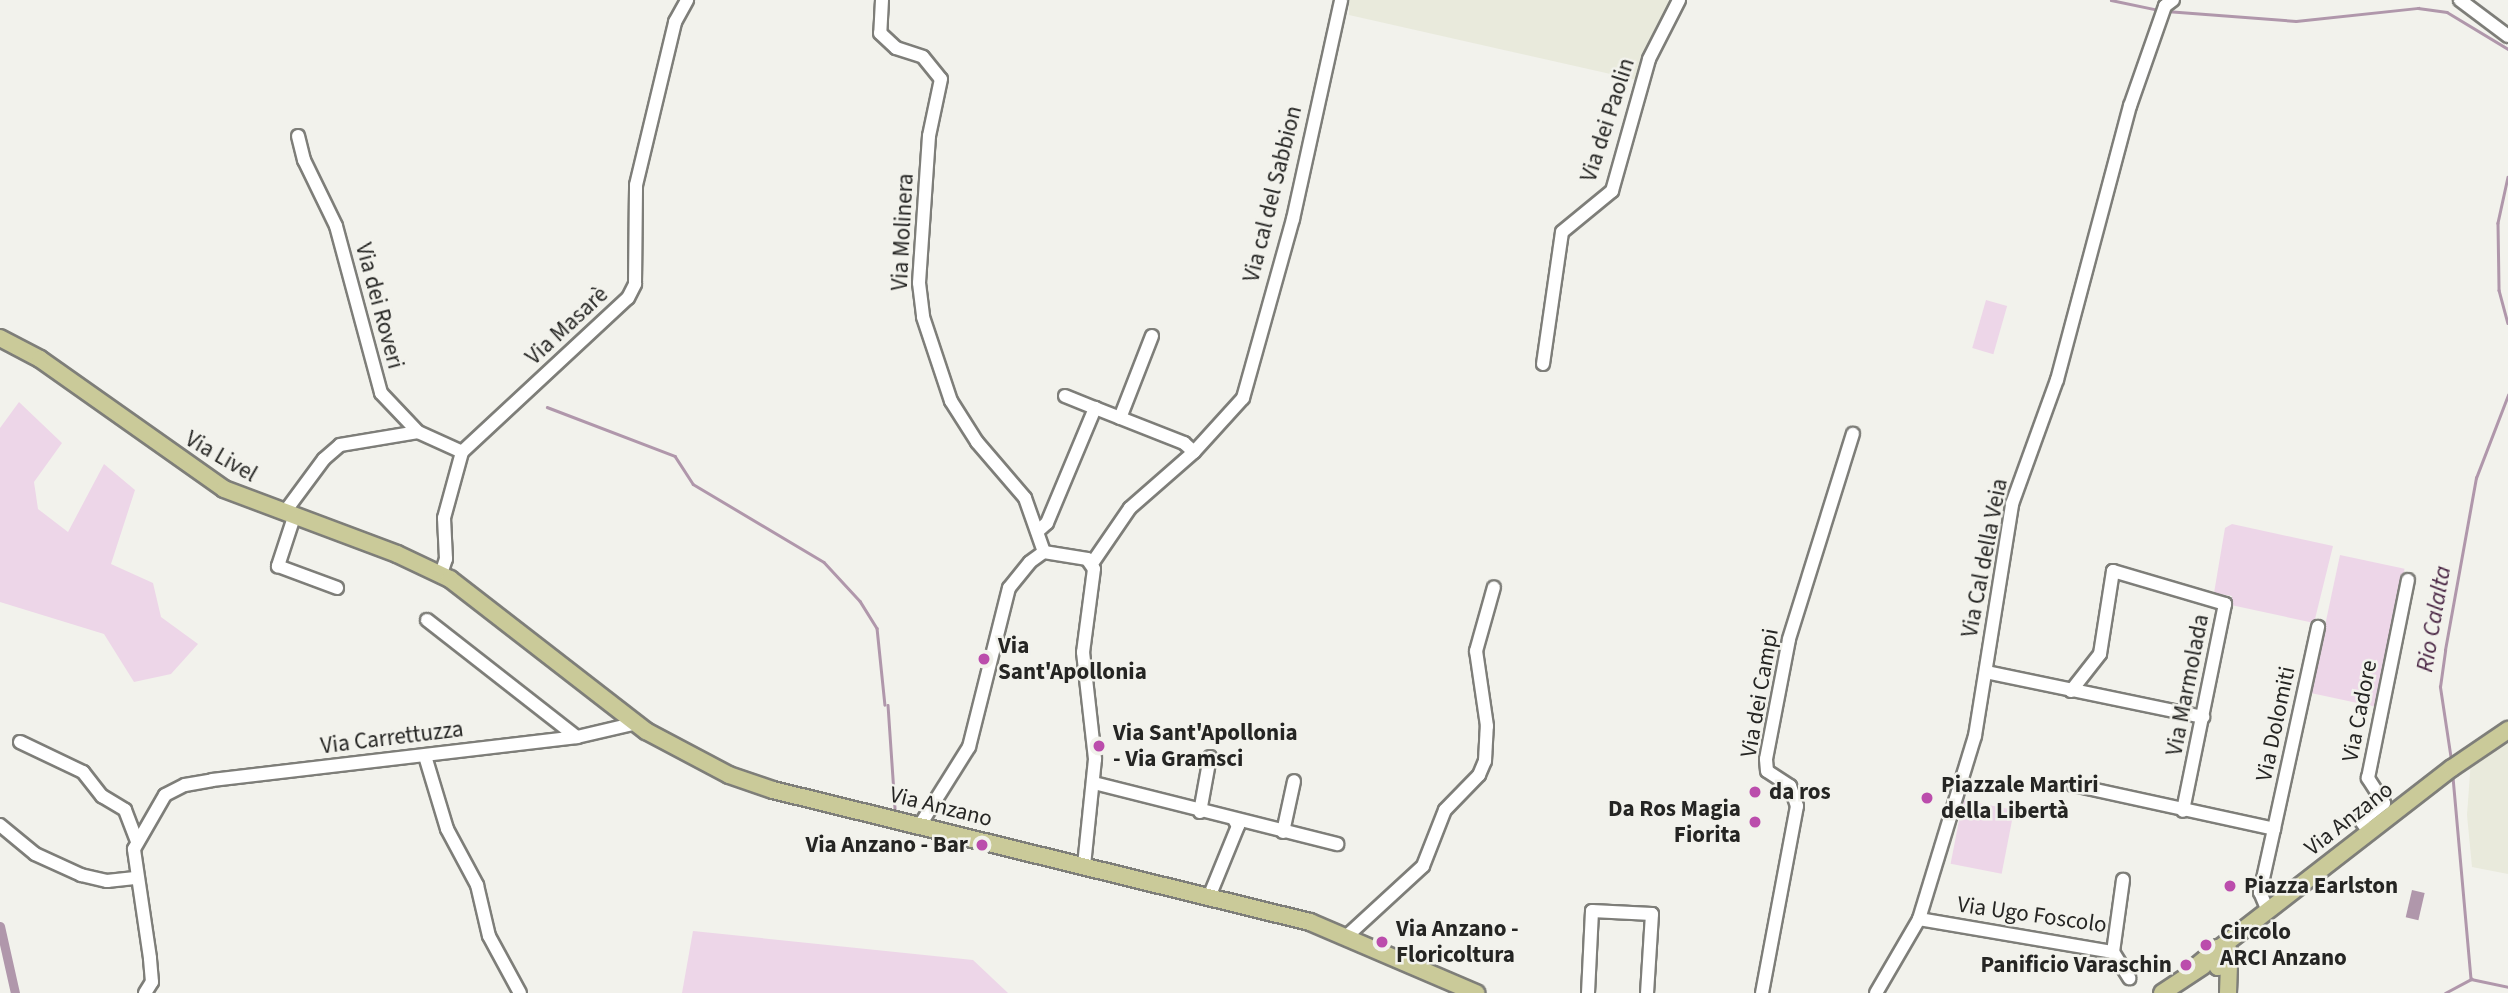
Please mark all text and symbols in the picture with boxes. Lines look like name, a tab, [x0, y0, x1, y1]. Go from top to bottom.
street label: Via dei Paolin	[1575, 55, 1641, 185]
street label: Via cal del Sabbion	[1238, 103, 1308, 285]
street label: Via Molinera	[886, 173, 920, 291]
street label: Via dei Roveri	[349, 240, 409, 372]
street label: Via Masarè	[520, 281, 614, 371]
street label: Via Livel	[180, 425, 262, 489]
street label: Via Cal della Veia	[1956, 476, 2014, 640]
water label: Rio Calalta	[2410, 564, 2458, 674]
street label: Via Marmolada	[2161, 612, 2215, 758]
street label: Via dei Campi	[1735, 626, 1785, 760]
place label: Via Sant'Apollonia	[998, 632, 1147, 686]
marker: Via Sant'Apollonia	[976, 651, 992, 667]
street label: Via Cadore	[2337, 658, 2383, 764]
street label: Via Dolomiti	[2250, 664, 2302, 784]
street label: Via Carrettuzza	[319, 716, 465, 760]
place label: Via Sant'Apollonia - Via Gramsci	[1113, 719, 1298, 773]
marker: Via Sant'Apollonia - Via Gramsci	[1091, 738, 1107, 754]
place label: Piazzale Martiri della Libertà	[1941, 771, 2099, 825]
street label: Via Anzano	[2299, 776, 2399, 862]
place label: da ros	[1769, 778, 1831, 806]
street label: Via Anzano	[887, 781, 995, 833]
marker: da ros	[1747, 784, 1763, 800]
marker: Piazzale Martiri della Libertà	[1919, 790, 1935, 806]
place label: Da Ros Magia Fiorita	[1608, 795, 1741, 849]
marker: Da Ros Magia Fiorita	[1747, 814, 1763, 830]
place label: Via Anzano - Bar	[805, 831, 968, 859]
marker: Via Anzano - Bar	[974, 837, 990, 853]
place label: Piazza Earlston	[2244, 872, 2398, 900]
marker: Piazza Earlston	[2222, 878, 2238, 894]
street label: Via Ugo Foscolo	[1956, 891, 2108, 939]
place label: Via Anzano - Floricoltura	[1396, 915, 1519, 969]
place label: Circolo ARCI Anzano	[2220, 918, 2347, 972]
marker: Via Anzano - Floricoltura	[1374, 934, 1390, 950]
marker: Circolo ARCI Anzano	[2198, 937, 2214, 953]
place label: Panificio Varaschin	[1980, 951, 2172, 979]
marker: Panificio Varaschin	[2178, 957, 2194, 973]

